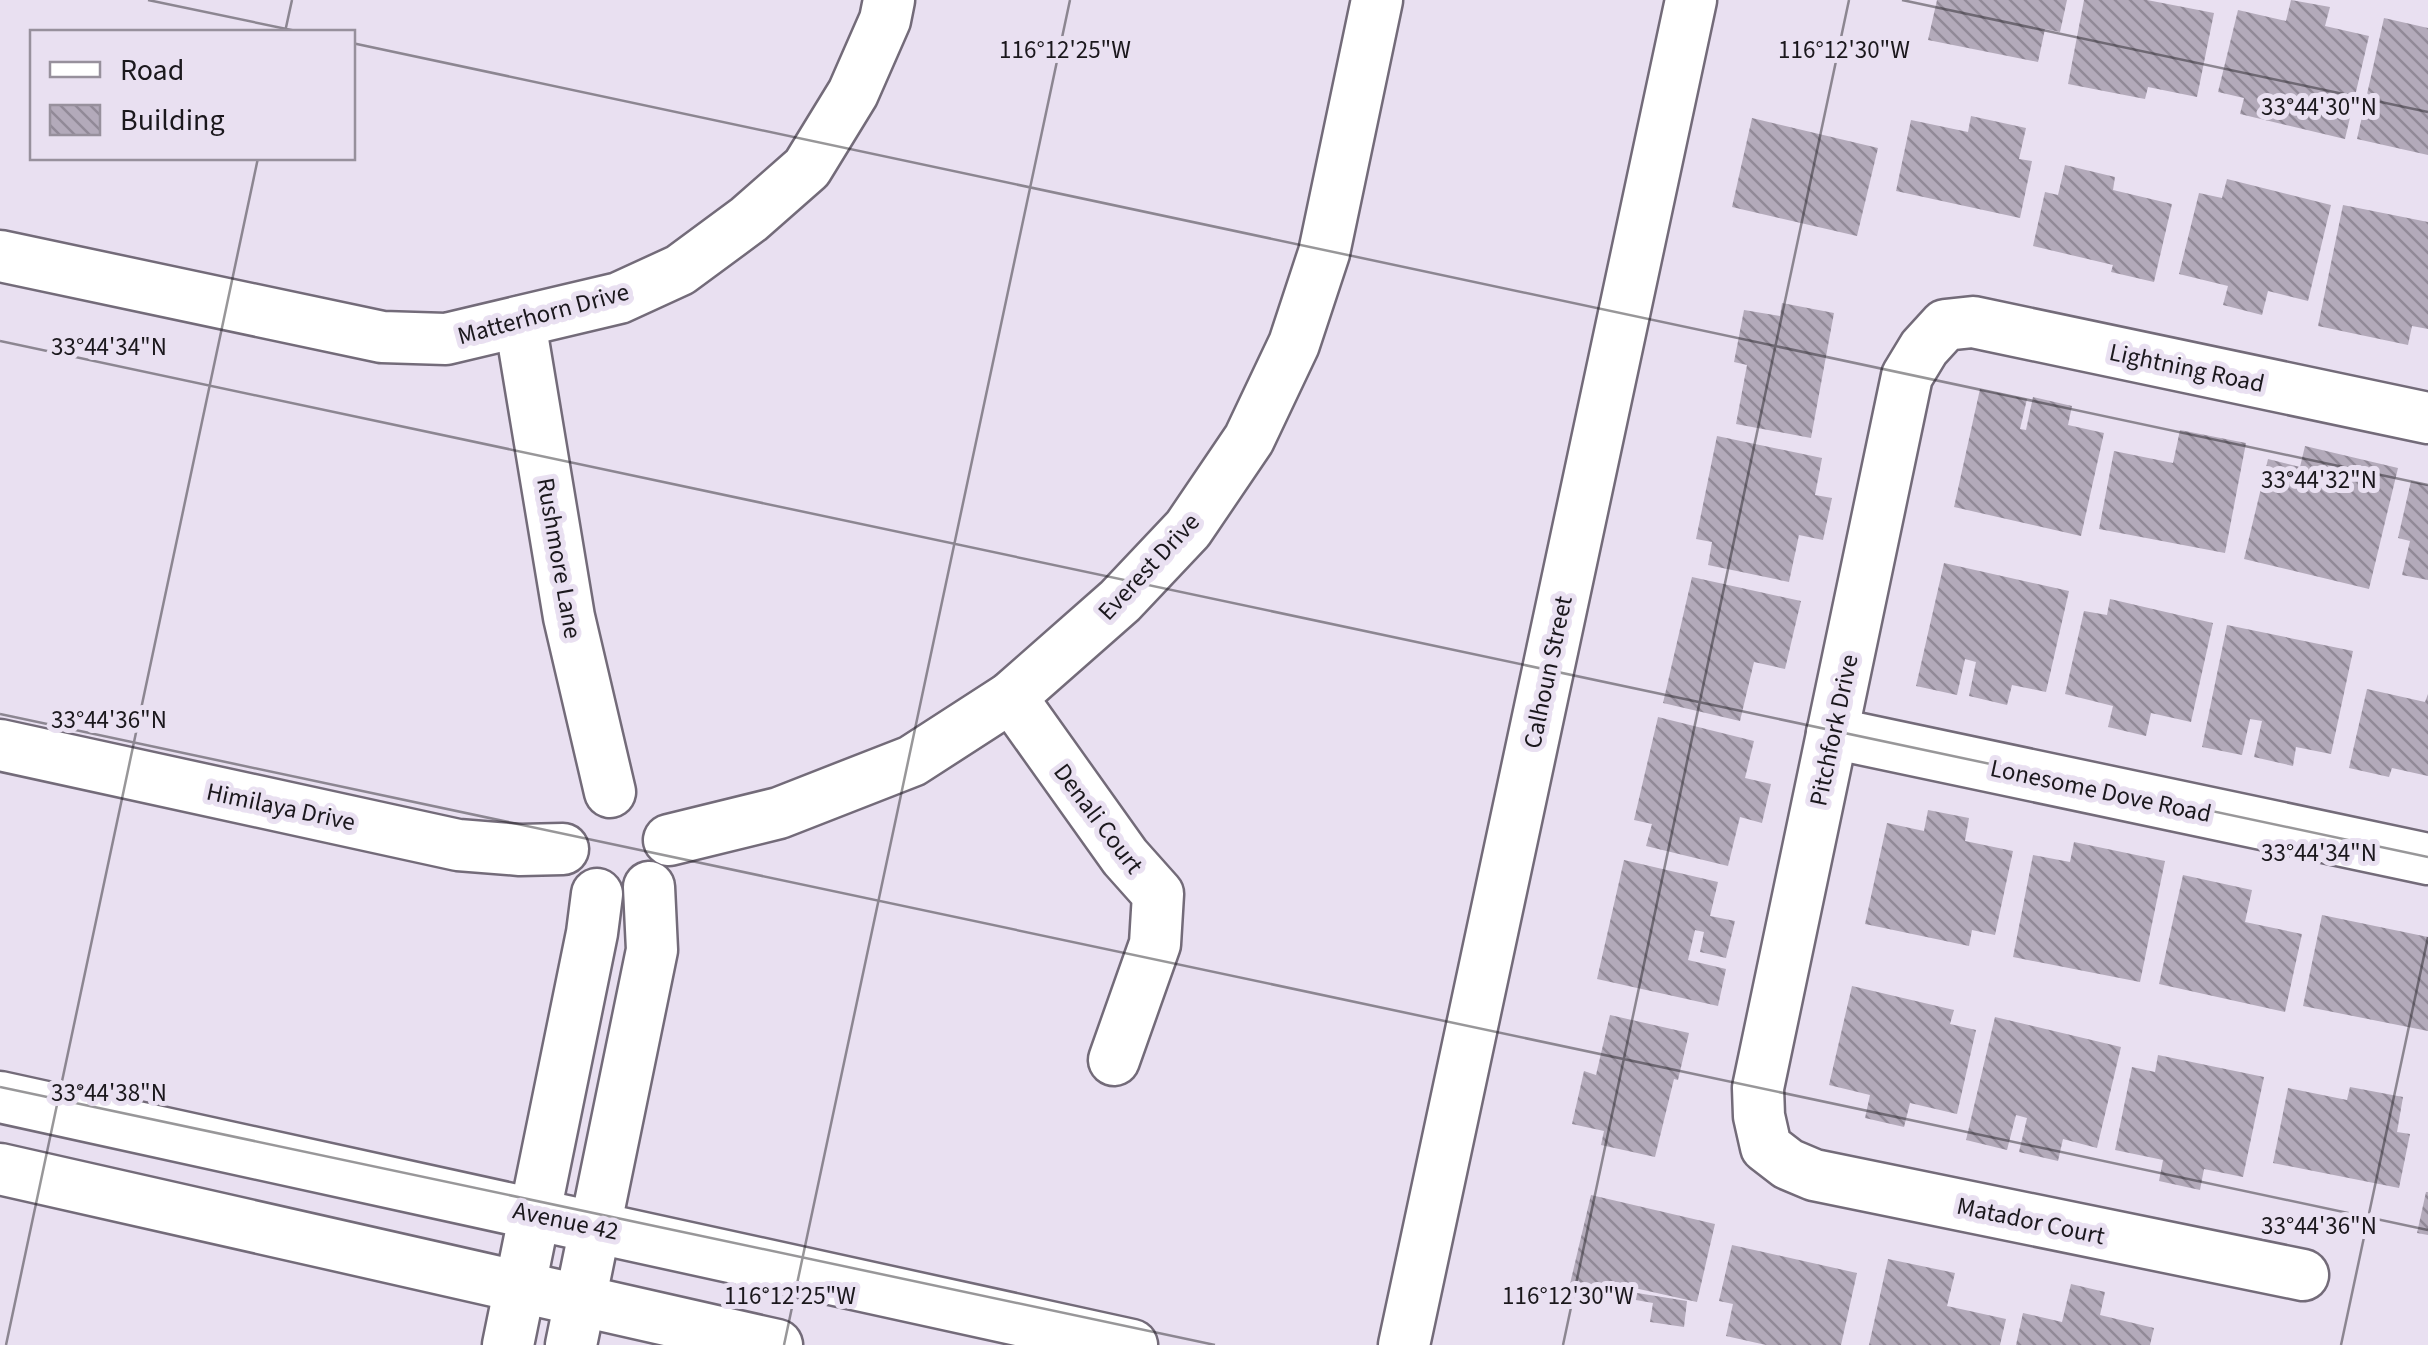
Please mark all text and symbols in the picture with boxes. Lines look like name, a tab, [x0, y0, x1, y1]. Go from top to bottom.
legend	[30, 30, 355, 160]
text: 116°12'25"W	[999, 32, 1131, 68]
text: 116°12'30"W	[1778, 32, 1910, 68]
text: Road	[120, 49, 184, 92]
text: 33°44'30"N	[2261, 89, 2377, 125]
text: Building	[120, 99, 225, 142]
street label: Matterhorn Drive	[453, 274, 633, 354]
text: 33°44'34"N	[51, 329, 167, 365]
street label: Lightning Road	[2106, 334, 2268, 402]
text: 33°44'32"N	[2261, 462, 2377, 498]
street label: Rushmore Lane	[527, 475, 591, 641]
street label: Everest Drive	[1089, 505, 1208, 628]
street label: Calhoun Street	[1514, 592, 1582, 752]
street label: Pitchfork Drive	[1800, 651, 1868, 809]
text: 33°44'36"N	[51, 702, 167, 738]
street label: Lonesome Dove Road	[1987, 750, 2215, 832]
street label: Denali Court	[1045, 756, 1152, 882]
street label: Himilaya Drive	[203, 774, 359, 840]
text: 33°44'34"N	[2261, 835, 2377, 871]
text: 33°44'38"N	[51, 1075, 167, 1111]
street label: Matador Court	[1953, 1188, 2109, 1254]
street label: Avenue 42	[510, 1192, 622, 1250]
text: 33°44'36"N	[2261, 1208, 2377, 1244]
text: 116°12'25"W	[724, 1278, 856, 1314]
text: 116°12'30"W	[1502, 1278, 1634, 1314]

